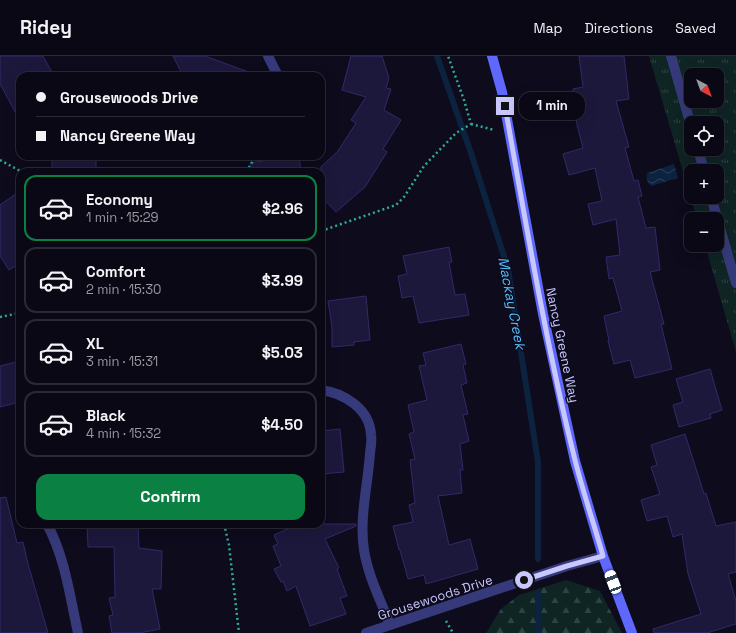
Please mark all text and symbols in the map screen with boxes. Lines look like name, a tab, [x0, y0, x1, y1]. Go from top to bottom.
text: Ridey	[20, 15, 72, 40]
text: Map	[533, 19, 563, 37]
text: Directions	[585, 19, 653, 37]
text: Saved	[675, 19, 716, 37]
north arrow	[684, 68, 724, 108]
map controls	[684, 68, 724, 252]
text: Grousewoods Drive	[60, 88, 198, 107]
callout: 1 min	[519, 92, 585, 120]
route end	[496, 97, 514, 115]
text: 1 min	[536, 97, 568, 114]
button: locate	[684, 116, 724, 156]
text: Nancy Greene Way	[60, 126, 195, 145]
button: +	[684, 164, 724, 204]
icon: car	[38, 190, 74, 226]
text: Economy	[86, 190, 153, 209]
text: $2.96	[262, 199, 303, 218]
text: 1 min · 15:29	[86, 209, 159, 226]
button: −	[684, 212, 724, 252]
water label: Mackay Creek	[494, 255, 530, 352]
icon: car	[38, 262, 74, 298]
text: Comfort	[86, 262, 146, 281]
text: $3.99	[262, 271, 303, 290]
text: 2 min · 15:30	[86, 281, 161, 298]
street label: Nancy Greene Way	[542, 286, 583, 404]
icon: car	[38, 334, 74, 370]
text: XL	[86, 334, 104, 353]
text: $5.03	[262, 343, 303, 362]
text: 3 min · 15:31	[86, 353, 158, 370]
icon: car	[38, 406, 74, 442]
text: Black	[86, 406, 126, 425]
text: $4.50	[261, 415, 303, 434]
text: 4 min · 15:32	[86, 425, 161, 442]
button: Confirm	[36, 474, 305, 520]
car	[603, 569, 623, 595]
street label: Grousewoods Drive	[376, 571, 495, 624]
route start	[515, 571, 533, 589]

